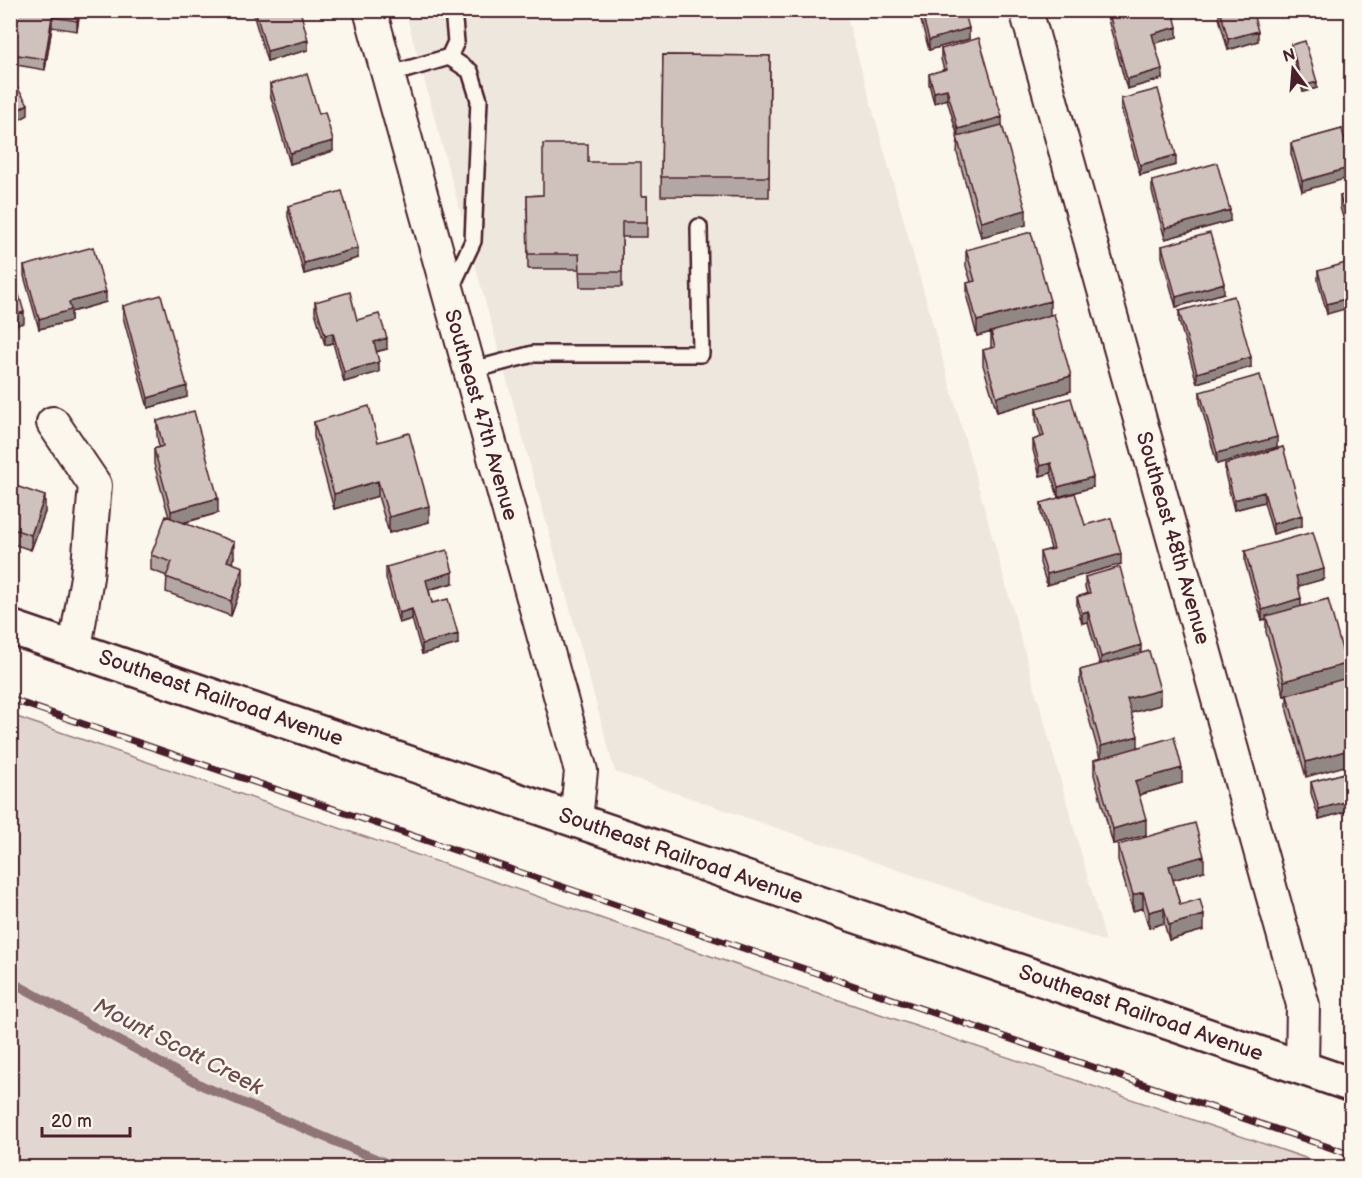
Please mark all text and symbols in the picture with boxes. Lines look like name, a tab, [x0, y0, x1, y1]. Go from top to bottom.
north arrow	[1263, 39, 1323, 99]
text: N	[1281, 45, 1298, 67]
street label: Southeast 47th Avenue	[439, 307, 523, 523]
street label: Southeast 48th Avenue	[1131, 429, 1215, 647]
street label: Southeast Railroad Avenue	[96, 644, 346, 752]
street label: Southeast Railroad Avenue	[556, 802, 806, 910]
street label: Southeast Railroad Avenue	[1016, 959, 1266, 1067]
water label: Mount Scott Creek	[89, 993, 268, 1102]
scale bar	[42, 1100, 130, 1138]
text: 20 m	[51, 1111, 92, 1132]

